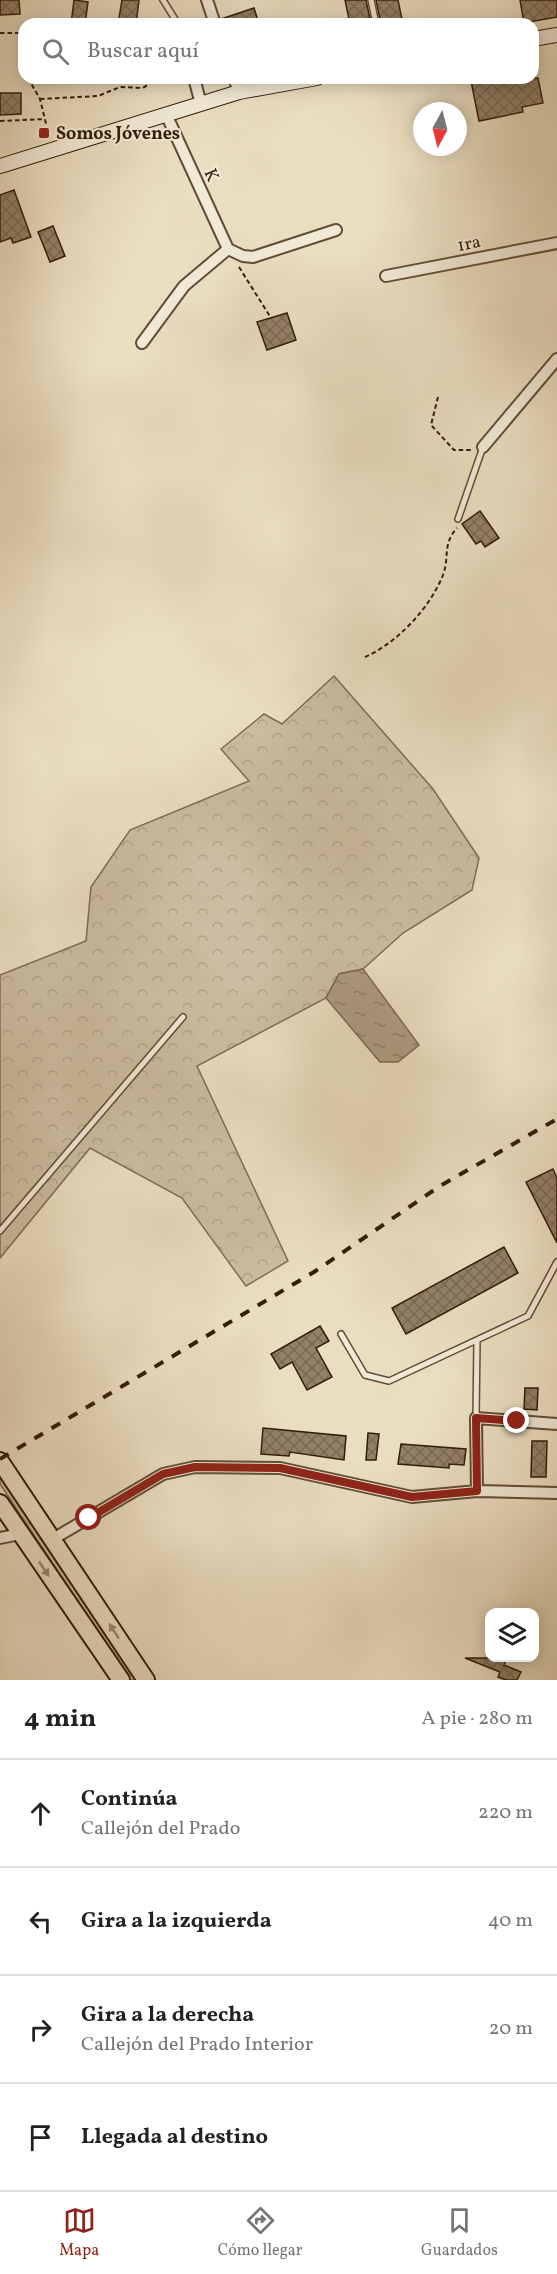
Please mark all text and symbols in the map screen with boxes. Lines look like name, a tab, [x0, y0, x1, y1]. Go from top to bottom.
search box	[18, 18, 539, 84]
icon: search	[39, 35, 72, 68]
text: Buscar aquí	[87, 36, 199, 67]
north arrow	[413, 102, 467, 156]
place label: Somos Jóvenes	[56, 122, 180, 147]
marker: Somos Jóvenes	[37, 126, 51, 140]
street label: K	[197, 165, 225, 186]
street label: 1ra	[455, 230, 483, 259]
route end	[503, 1407, 529, 1433]
route start	[75, 1504, 101, 1530]
one-way arrow	[38, 1560, 50, 1576]
map controls	[485, 1608, 539, 1662]
button: layers	[485, 1608, 539, 1662]
one-way arrow	[109, 1623, 120, 1639]
text: 4 min	[24, 1701, 96, 1737]
text: A pie · 280 m	[421, 1705, 533, 1733]
text: Continúa	[81, 1784, 178, 1815]
icon: ahead	[24, 1797, 57, 1830]
text: 220 m	[478, 1799, 533, 1827]
text: Callejón del Prado	[81, 1815, 240, 1843]
icon: left	[24, 1905, 57, 1938]
text: Gira a la izquierda	[81, 1906, 272, 1937]
text: 40 m	[488, 1907, 533, 1935]
text: Gira a la derecha	[81, 2000, 254, 2031]
icon: right	[24, 2013, 57, 2046]
text: 20 m	[489, 2015, 533, 2043]
text: Callejón del Prado Interior	[81, 2031, 313, 2059]
icon: arrive	[24, 2121, 57, 2154]
text: Llegada al destino	[81, 2122, 268, 2153]
tab: Mapa	[59, 2204, 99, 2262]
tab: Cómo llegar	[218, 2204, 303, 2262]
tab: Guardados	[421, 2204, 498, 2262]

